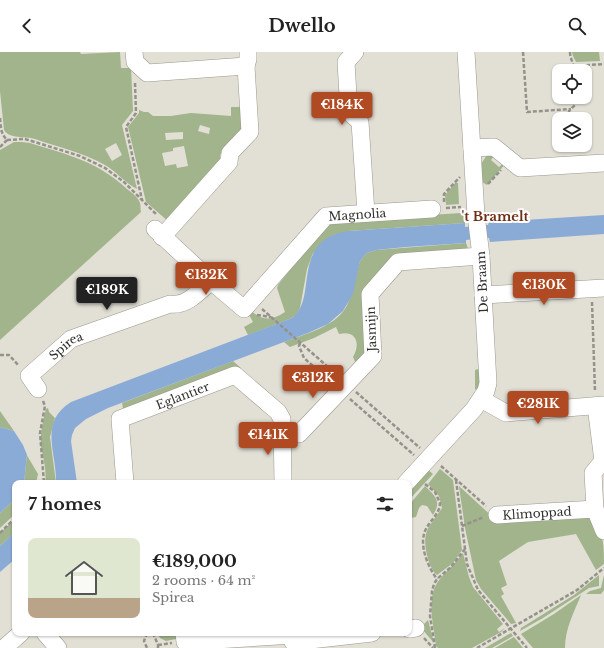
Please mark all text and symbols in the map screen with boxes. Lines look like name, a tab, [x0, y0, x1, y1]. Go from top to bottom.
icon: back	[16, 15, 38, 37]
text: Dwello	[268, 15, 336, 37]
icon: search	[566, 15, 588, 37]
map controls	[552, 64, 592, 152]
button: locate	[552, 64, 592, 104]
pin: €184K	[314, 92, 370, 126]
text: €184K	[320, 96, 364, 113]
button: layers	[552, 112, 592, 152]
street label: Magnolia	[328, 205, 387, 223]
district label: 't Bramelt	[461, 208, 529, 225]
street label: De Braam	[473, 251, 491, 313]
pin: €132K	[178, 262, 234, 296]
text: €132K	[184, 266, 228, 283]
pin: €130K	[516, 272, 572, 306]
text: €130K	[522, 276, 566, 293]
pin: €189K	[79, 277, 135, 311]
text: €189K	[85, 281, 129, 298]
street label: Jasmijn	[363, 306, 379, 354]
street label: Spirea	[46, 328, 85, 363]
pin: €312K	[285, 365, 341, 399]
text: €312K	[291, 369, 335, 386]
street label: Eglantier	[154, 378, 211, 412]
pin: €281K	[510, 391, 566, 425]
text: €281K	[517, 395, 559, 412]
pin: €141K	[240, 422, 296, 456]
text: €141K	[248, 426, 288, 443]
icon: filters	[374, 493, 396, 515]
text: 7 homes	[28, 494, 101, 515]
street label: Klimoppad	[502, 503, 572, 522]
text: €189,000	[152, 551, 237, 572]
icon: home	[60, 554, 108, 602]
text: 2 rooms · 64 m²	[152, 572, 255, 589]
text: Spirea	[152, 589, 194, 606]

